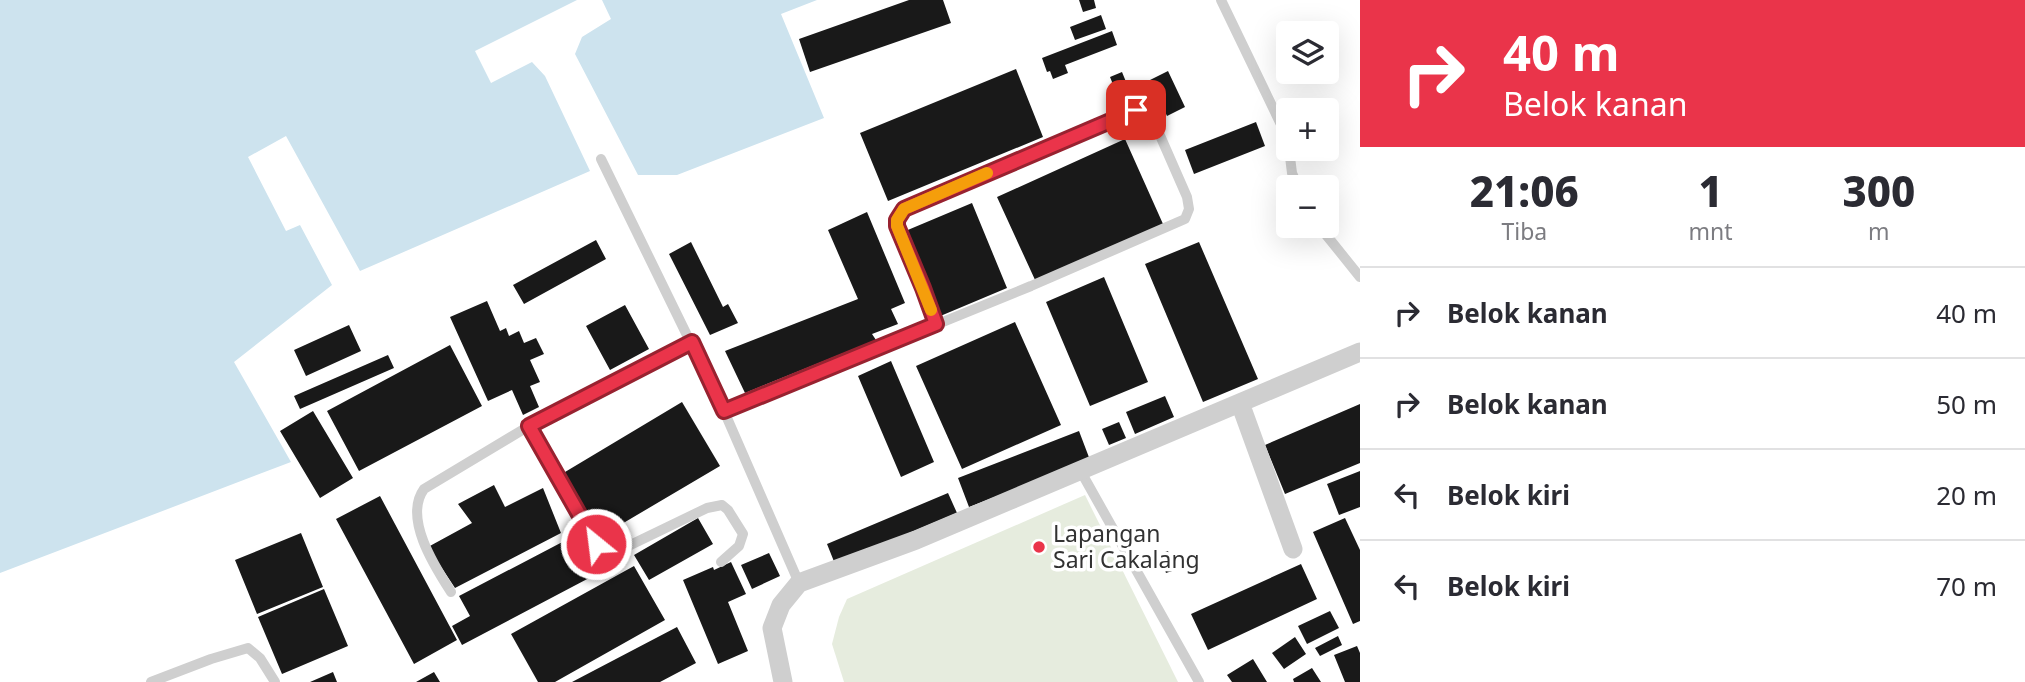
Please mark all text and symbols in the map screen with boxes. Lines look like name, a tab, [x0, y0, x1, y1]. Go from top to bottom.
text: 40 m	[1503, 19, 1620, 85]
map controls	[1276, 21, 1339, 238]
button: layers	[1276, 21, 1339, 84]
icon: right	[1388, 28, 1479, 119]
pin	[1106, 80, 1166, 140]
text: Belok kanan	[1503, 82, 1687, 125]
icon: arrive	[1117, 91, 1155, 129]
button: +	[1276, 98, 1339, 161]
text: 21:06	[1470, 162, 1579, 219]
text: 1	[1698, 162, 1723, 219]
text: 300	[1842, 162, 1915, 219]
button: −	[1276, 175, 1339, 238]
text: Tiba	[1501, 215, 1547, 247]
text: mnt	[1689, 215, 1733, 247]
text: m	[1868, 215, 1890, 247]
icon: right	[1388, 294, 1426, 332]
text: Belok kanan	[1447, 295, 1608, 331]
text: 40 m	[1936, 295, 1997, 331]
icon: right	[1388, 385, 1426, 423]
text: Belok kanan	[1447, 386, 1608, 422]
text: 50 m	[1936, 386, 1997, 422]
icon: left	[1388, 476, 1426, 514]
text: Belok kiri	[1447, 477, 1570, 513]
text: 20 m	[1936, 477, 1997, 513]
position arrow	[559, 507, 633, 581]
place label: Lapangan Sari Cakalang	[1053, 517, 1200, 575]
marker: Lapangan Sari Cakalang	[1031, 539, 1047, 555]
icon: left	[1388, 567, 1426, 605]
text: Belok kiri	[1447, 568, 1570, 604]
text: 70 m	[1936, 568, 1997, 604]

